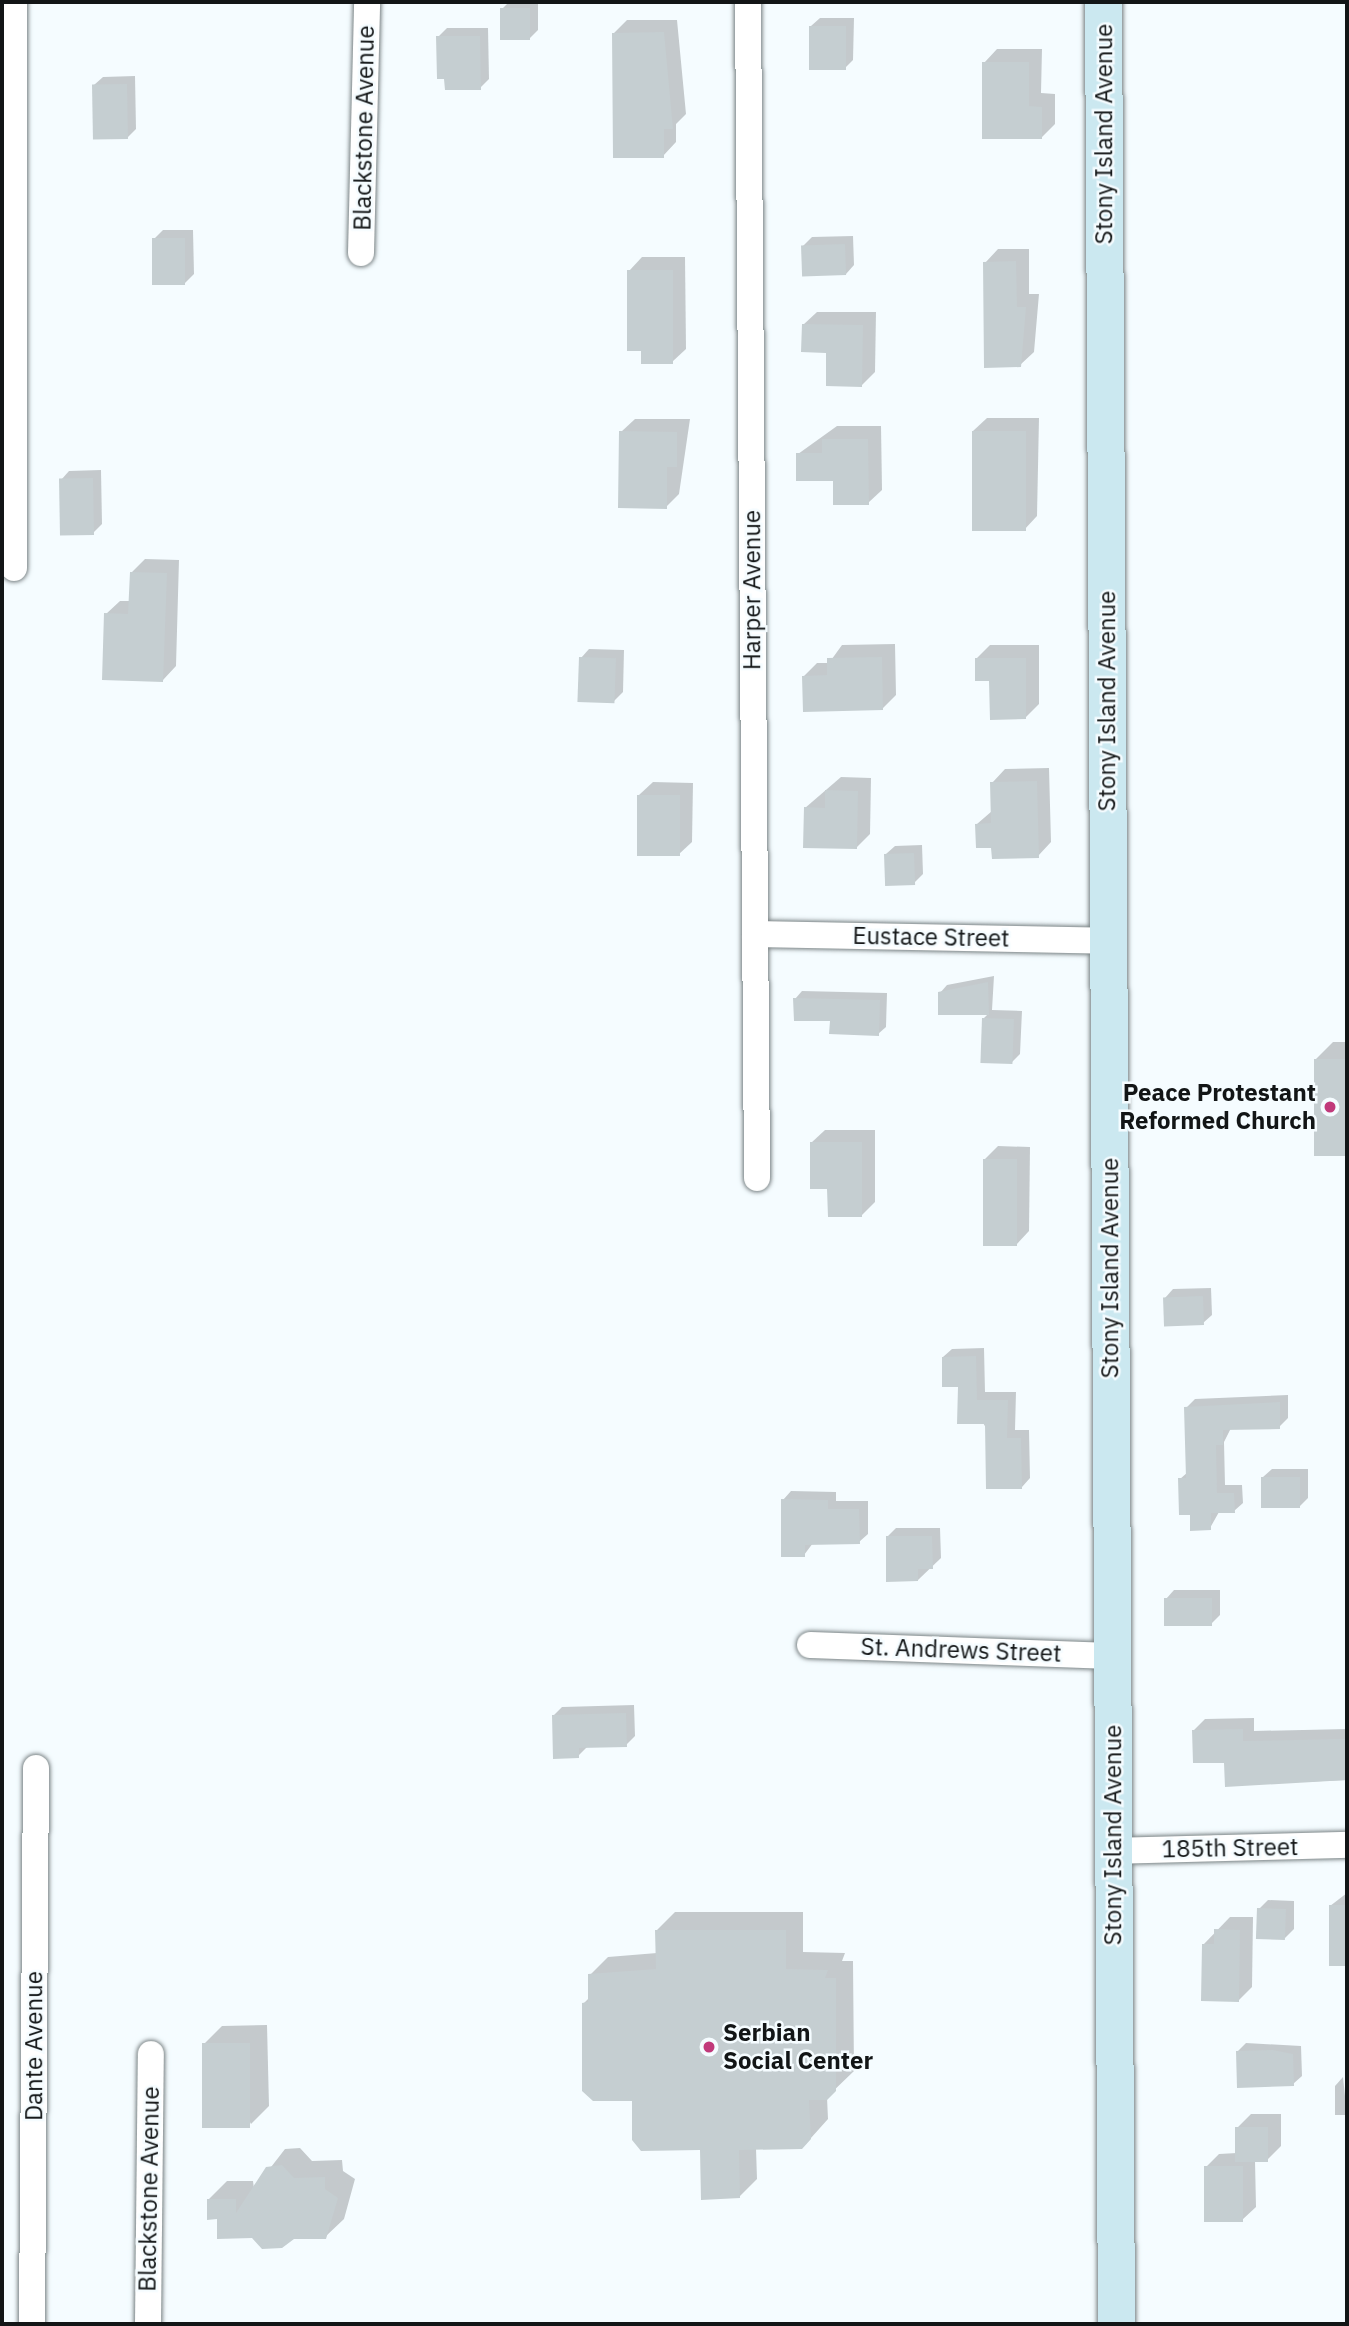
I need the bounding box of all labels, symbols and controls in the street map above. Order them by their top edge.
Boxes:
street label: Stony Island Avenue [1090,24,1118,244]
street label: Blackstone Avenue [348,25,380,231]
street label: Harper Avenue [738,510,766,670]
street label: Stony Island Avenue [1093,591,1121,811]
street label: Eustace Street [852,921,1010,953]
place label: Peace Protestant Reformed Church [1119,1079,1316,1135]
marker: Peace Protestant Reformed Church [1322,1099,1338,1115]
street label: Stony Island Avenue [1096,1158,1124,1378]
street label: St. Andrews Street [860,1632,1062,1668]
street label: Stony Island Avenue [1099,1725,1127,1945]
street label: 185th Street [1161,1832,1299,1864]
street label: Dante Avenue [20,1971,48,2121]
place label: Serbian Social Center [723,2019,873,2075]
marker: Serbian Social Center [701,2039,717,2055]
street label: Blackstone Avenue [133,2086,165,2292]

